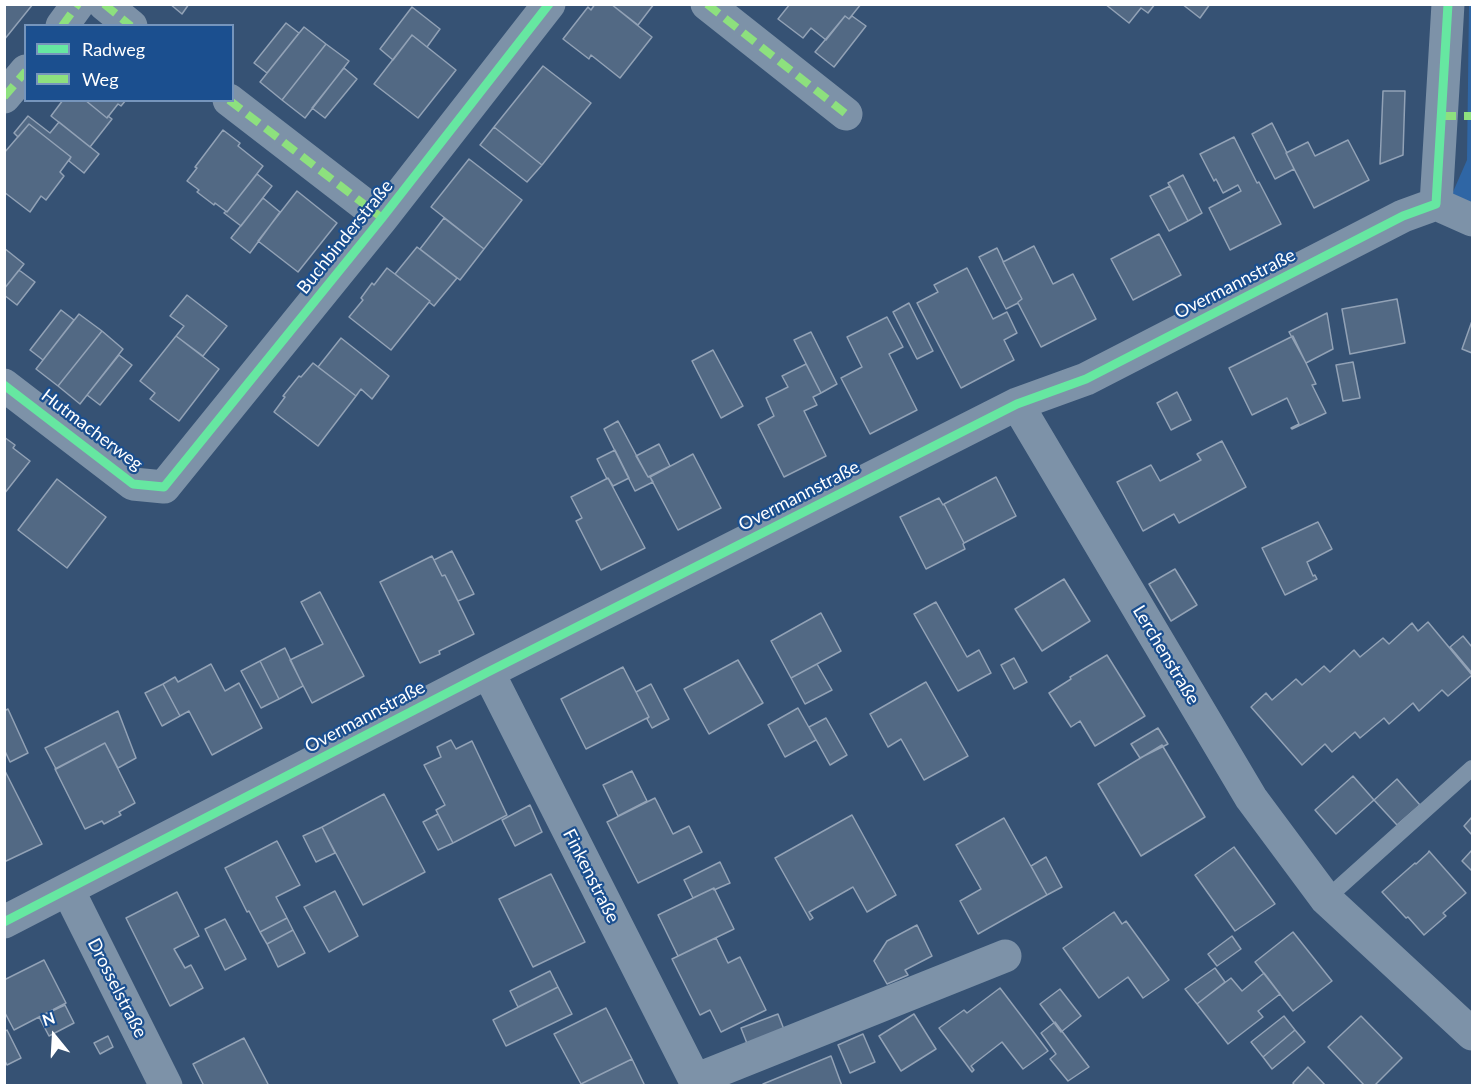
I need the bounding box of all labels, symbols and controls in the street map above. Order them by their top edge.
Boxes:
legend [24,24,234,102]
text: Radweg [82,38,145,60]
text: Weg [82,68,119,90]
street label: Buchbinderstraße [292,176,398,298]
street label: Overmannstraße [1171,244,1299,324]
street label: Hutmacherweg [37,385,147,475]
street label: Overmannstraße [735,456,863,536]
street label: Lerchenstraße [1128,601,1204,709]
street label: Overmannstraße [301,676,429,758]
street label: Finkenstraße [558,826,624,926]
street label: Drosselstraße [83,935,151,1041]
north arrow [24,1006,84,1066]
text: N [39,1007,57,1029]

